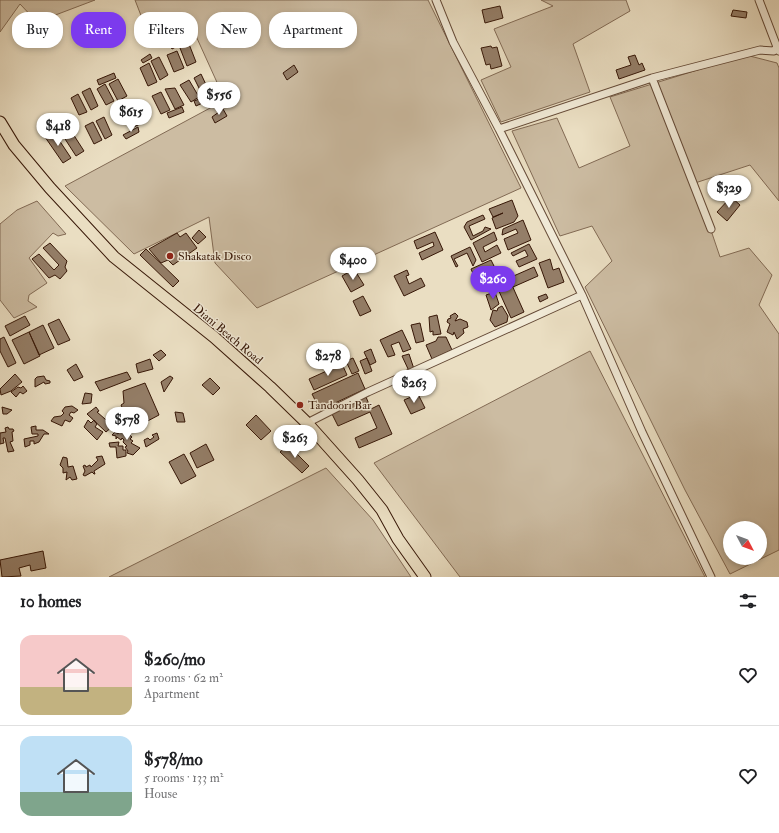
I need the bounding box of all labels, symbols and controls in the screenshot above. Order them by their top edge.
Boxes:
chip: Buy [12,12,63,48]
chip: Rent [71,12,126,48]
chip: Filters [134,12,198,48]
chip: New [206,12,261,48]
chip: Apartment [269,12,357,48]
pin: $556 [195,82,243,116]
text: $556 [206,87,232,103]
pin: $615 [107,99,155,133]
text: $615 [119,104,143,120]
pin: $418 [34,113,82,147]
text: $418 [45,118,71,134]
pin: $329 [705,175,753,209]
text: $329 [716,180,742,196]
pin: $400 [329,247,377,281]
place label: Shakatak Disco [178,249,251,264]
marker: Shakatak Disco [165,251,175,261]
text: $400 [339,252,367,268]
pin: $260 [469,266,517,300]
text: $260 [479,271,507,287]
street label: Diani Beach Road [190,301,266,368]
pin: $278 [304,343,352,377]
text: $278 [315,348,341,364]
pin: $263 [390,370,438,404]
text: $263 [401,375,427,391]
place label: Tandoori Bar [308,398,372,413]
marker: Tandoori Bar [295,400,305,410]
pin: $578 [103,407,151,441]
text: $578 [114,412,140,428]
pin: $263 [271,425,319,459]
text: $263 [282,430,308,446]
north arrow [723,521,767,565]
map controls [723,521,767,565]
icon: filters [737,590,759,612]
text: 10 homes [20,591,81,612]
text: $260/mo [144,649,205,670]
icon: home [52,651,100,699]
icon: heart [737,664,759,686]
text: 2 rooms · 62 m² [144,670,223,686]
text: Apartment [144,686,200,702]
text: $578/mo [144,749,203,770]
icon: home [52,752,100,800]
icon: heart [737,765,759,787]
text: 5 rooms · 133 m² [144,770,223,786]
text: House [144,786,177,802]

